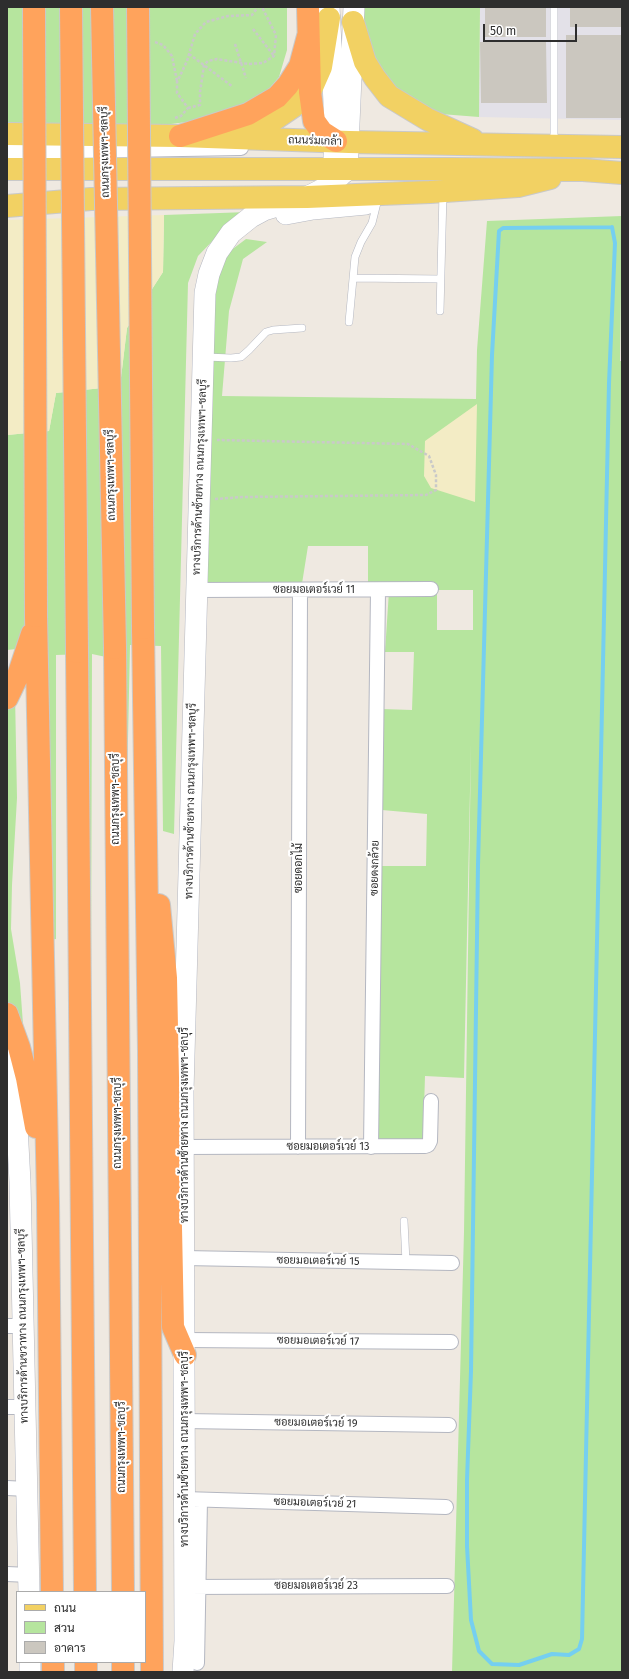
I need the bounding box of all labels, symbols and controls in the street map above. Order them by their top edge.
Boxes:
scale bar [485,16,579,42]
text: 50 m [490,24,516,38]
street label: ถนนกรุงเทพฯ-ชลบุรี [98,106,112,198]
street label: ถนนร่มเกล้า [288,133,342,149]
street label: ทางบริการด้านซ้ายทาง ถนนกรุงเทพฯ-ชลบุรี [190,379,210,575]
street label: ถนนกรุงเทพฯ-ชลบุรี [104,429,118,521]
street label: ซอยมอเตอร์เวย์ 11 [273,583,355,597]
street label: ทางบริการด้านซ้ายทาง ถนนกรุงเทพฯ-ชลบุรี [183,703,199,899]
street label: ถนนกรุงเทพฯ-ชลบุรี [109,753,123,845]
street label: ซอยดงกล้วย [368,840,382,896]
street label: ซอยดอกไม้ [292,843,306,893]
street label: ทางบริการด้านซ้ายทาง ถนนกรุงเทพฯ-ชลบุรี [178,1027,192,1223]
street label: ถนนกรุงเทพฯ-ชลบุรี [111,1077,125,1169]
street label: ซอยมอเตอร์เวย์ 13 [286,1140,370,1154]
street label: ทางบริการด้านขวาทาง ถนนกรุงเทพฯ-ชลบุรี [15,1228,31,1424]
street label: ซอยมอเตอร์เวย์ 15 [276,1254,360,1268]
street label: ซอยมอเตอร์เวย์ 17 [277,1334,359,1348]
street label: ทางบริการด้านซ้ายทาง ถนนกรุงเทพฯ-ชลบุรี [178,1351,192,1547]
street label: ถนนกรุงเทพฯ-ชลบุรี [115,1401,129,1493]
street label: ซอยมอเตอร์เวย์ 19 [274,1416,358,1430]
street label: ซอยมอเตอร์เวย์ 21 [273,1495,357,1511]
street label: ซอยมอเตอร์เวย์ 23 [274,1579,358,1593]
legend [16,1591,146,1663]
text: ถนน [54,1601,76,1615]
text: สวน [54,1621,75,1635]
text: อาคาร [54,1641,86,1655]

